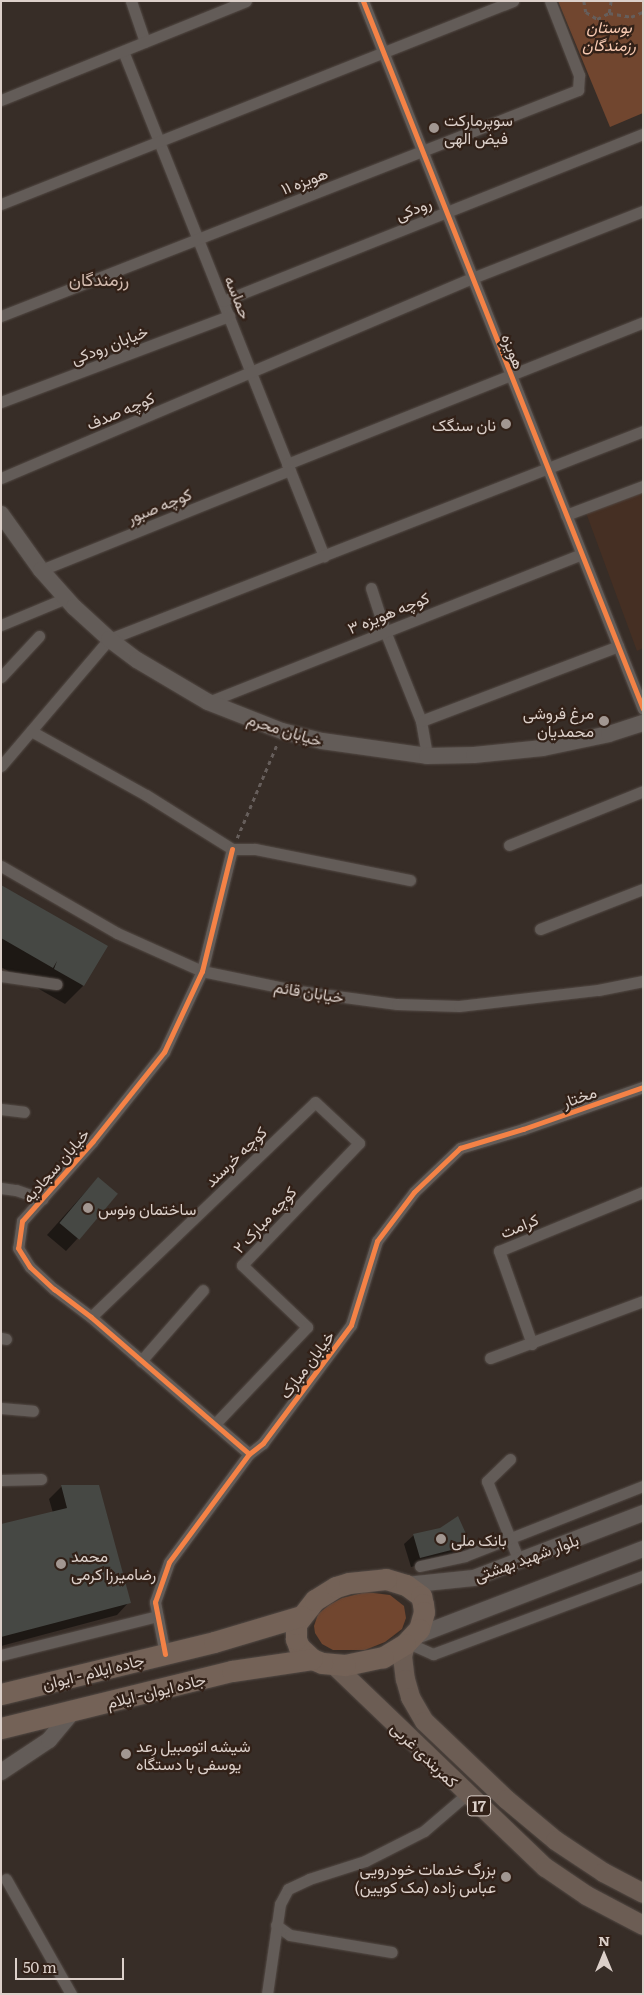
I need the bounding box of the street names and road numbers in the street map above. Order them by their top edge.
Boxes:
street label: هویزه ۱۱ [278,162,330,198]
street label: رودکی [392,192,434,224]
street label: حماسه [222,273,256,321]
street label: خیابان رودکی [68,321,150,367]
street label: هویزه [498,331,530,371]
street label: کوچه صدف [83,387,157,433]
street label: کوچه صبور [124,483,194,527]
street label: کوچه هویزه ۳ [344,587,432,637]
street label: خیابان محرم [245,708,325,750]
street label: خیابان قائم [273,976,345,1006]
street label: مختار [559,1081,599,1111]
street label: کوچه خرسند [200,1122,270,1190]
street label: خیابان سجادیه [17,1124,93,1206]
street label: کوچه مبارک ۲ [228,1182,300,1256]
street label: کرامت [497,1209,541,1241]
street label: خیابان مبارک [274,1326,338,1402]
street label: بلوار شهید بهشتی [471,1529,581,1585]
street label: جاده ایلام - ایوان [40,1649,146,1693]
street label: جاده ایوان- ایلام [105,1668,207,1712]
street label: کمربندی غربی [387,1717,463,1791]
road number: 17 [466,1794,492,1818]

